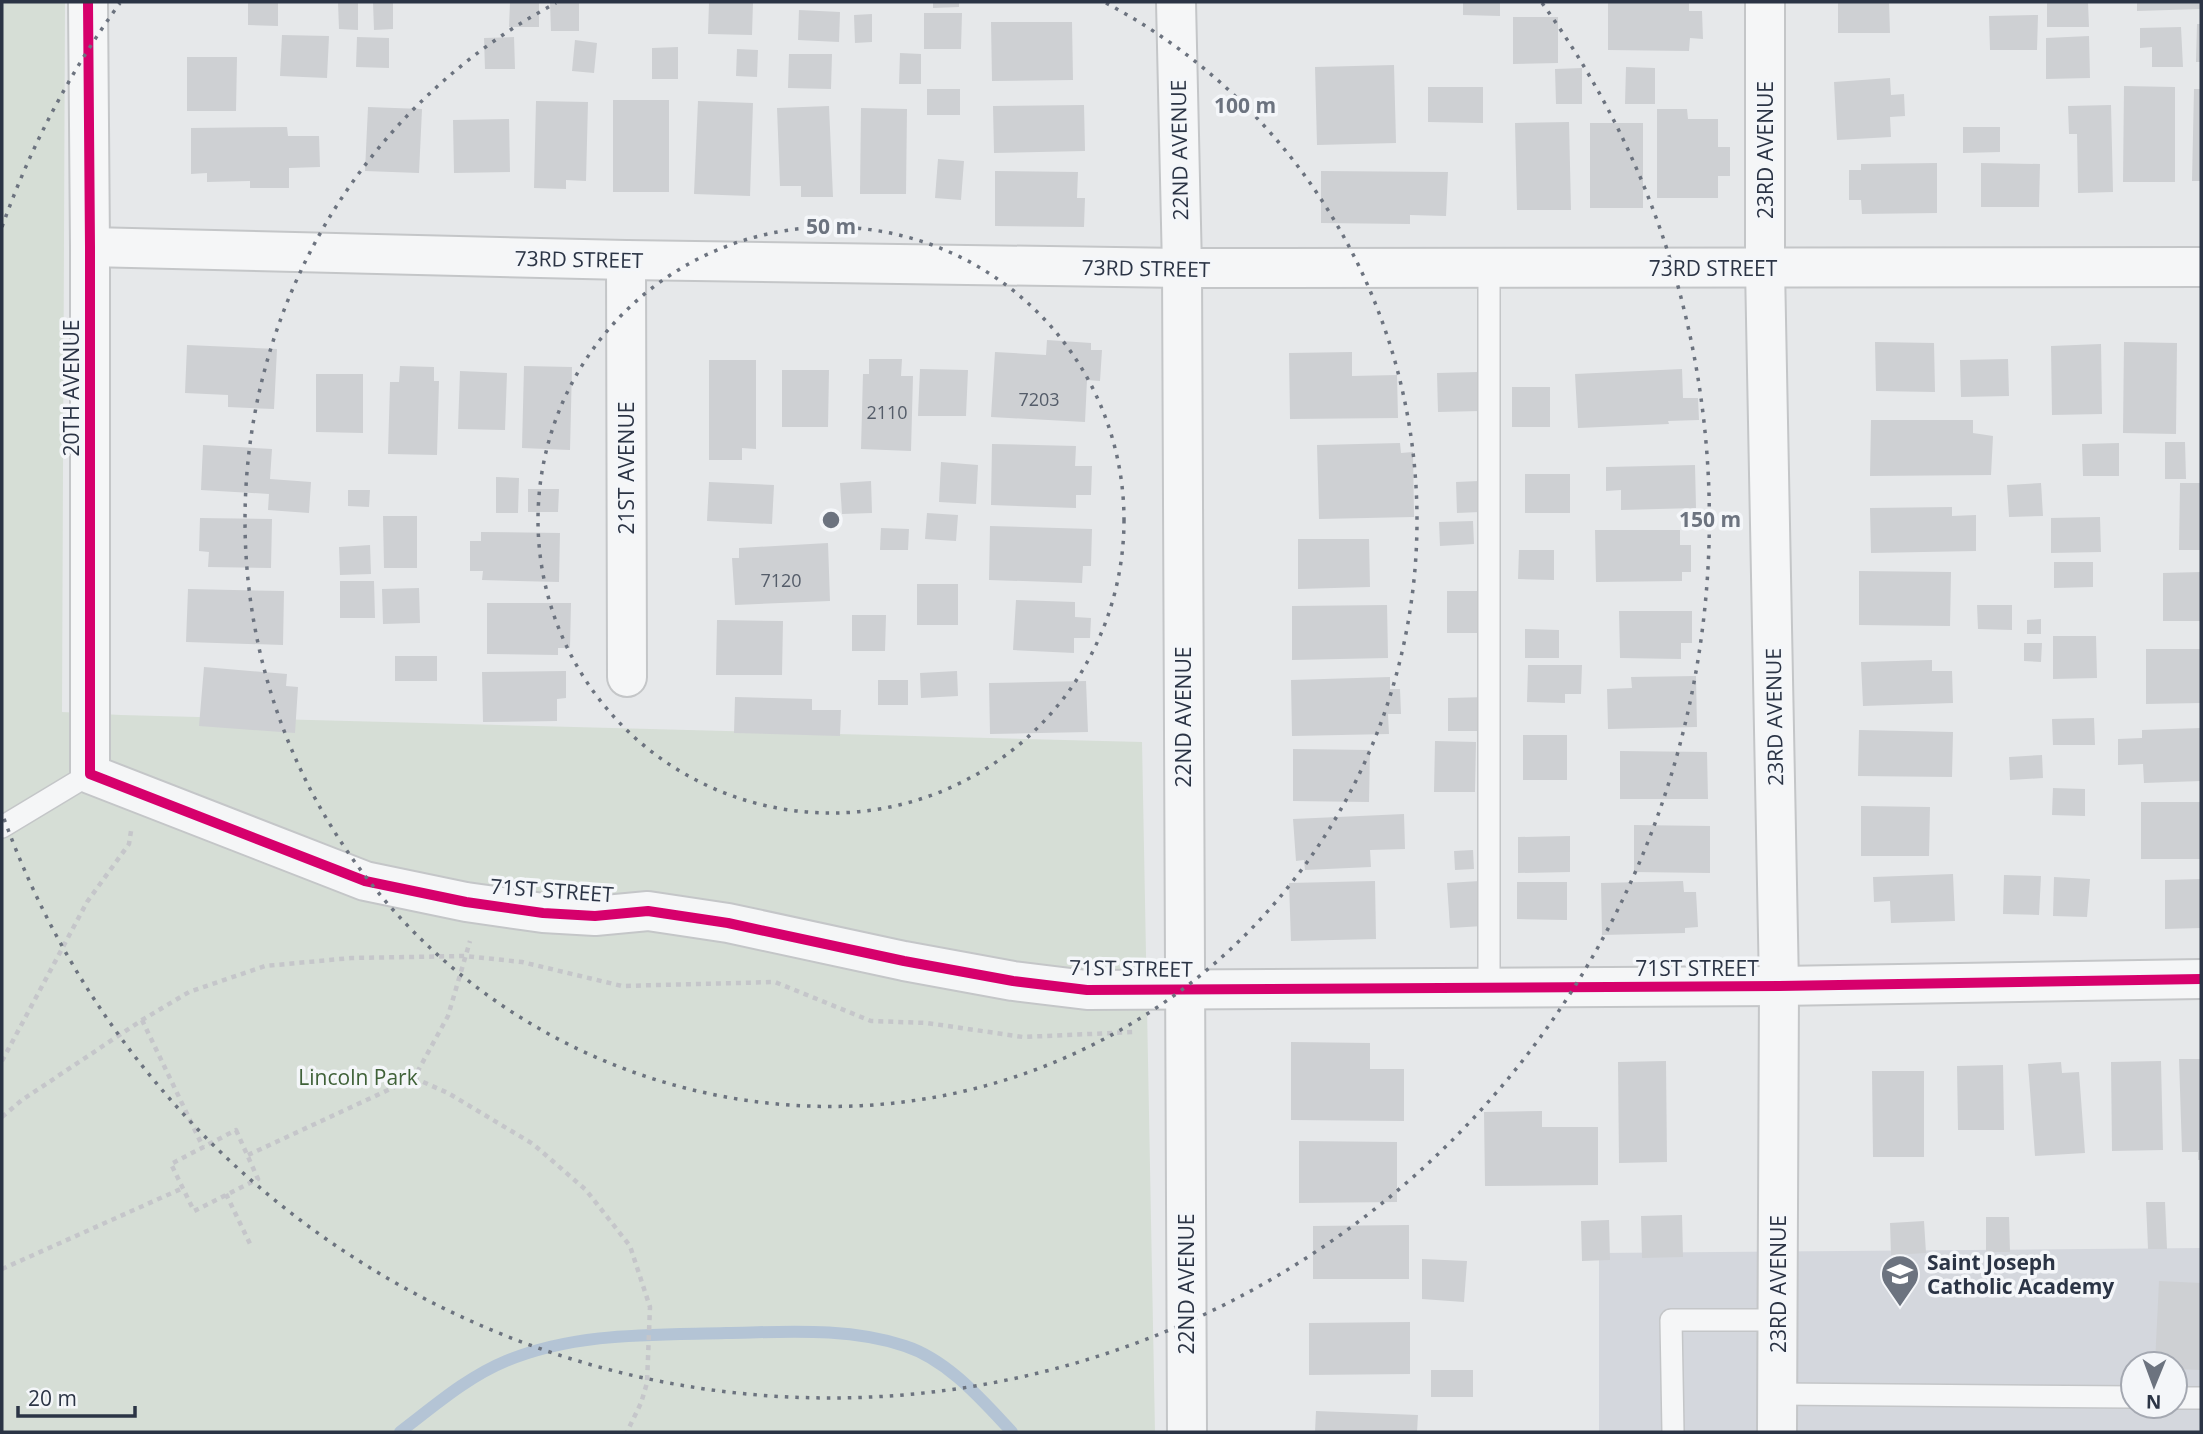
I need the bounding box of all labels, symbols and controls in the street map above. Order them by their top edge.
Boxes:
street label: 22ND AVENUE [1164,79,1194,221]
street label: 23RD AVENUE [1751,81,1779,219]
text: 100 m [1214,91,1276,119]
text: 50 m [806,212,856,240]
street label: 73RD STREET [514,244,644,274]
street label: 73RD STREET [1081,253,1211,283]
street label: 73RD STREET [1649,254,1778,282]
street label: 20TH AVENUE [57,320,85,456]
house number: 7203 [1018,387,1060,411]
house number: 2110 [866,400,908,424]
street label: 21ST AVENUE [612,402,640,534]
text: 150 m [1679,505,1741,533]
centre of rings [819,508,843,532]
house number: 7120 [760,568,802,592]
street label: 22ND AVENUE [1169,647,1197,787]
street label: 23RD AVENUE [1759,648,1789,786]
street label: 71ST STREET [489,872,615,908]
street label: 71ST STREET [1069,953,1193,983]
street label: 71ST STREET [1635,954,1759,982]
park label: Lincoln Park [298,1063,418,1091]
street label: 22ND AVENUE [1172,1214,1200,1354]
street label: 23RD AVENUE [1764,1215,1792,1353]
place label: Saint Joseph Catholic Academy [1927,1248,2114,1300]
school or university icon: Saint Joseph Catholic Academy [1879,1253,1921,1308]
north arrow [2119,1350,2189,1420]
scale bar [18,1374,135,1418]
text: 20 m [28,1384,77,1412]
text: N [2146,1389,2162,1415]

